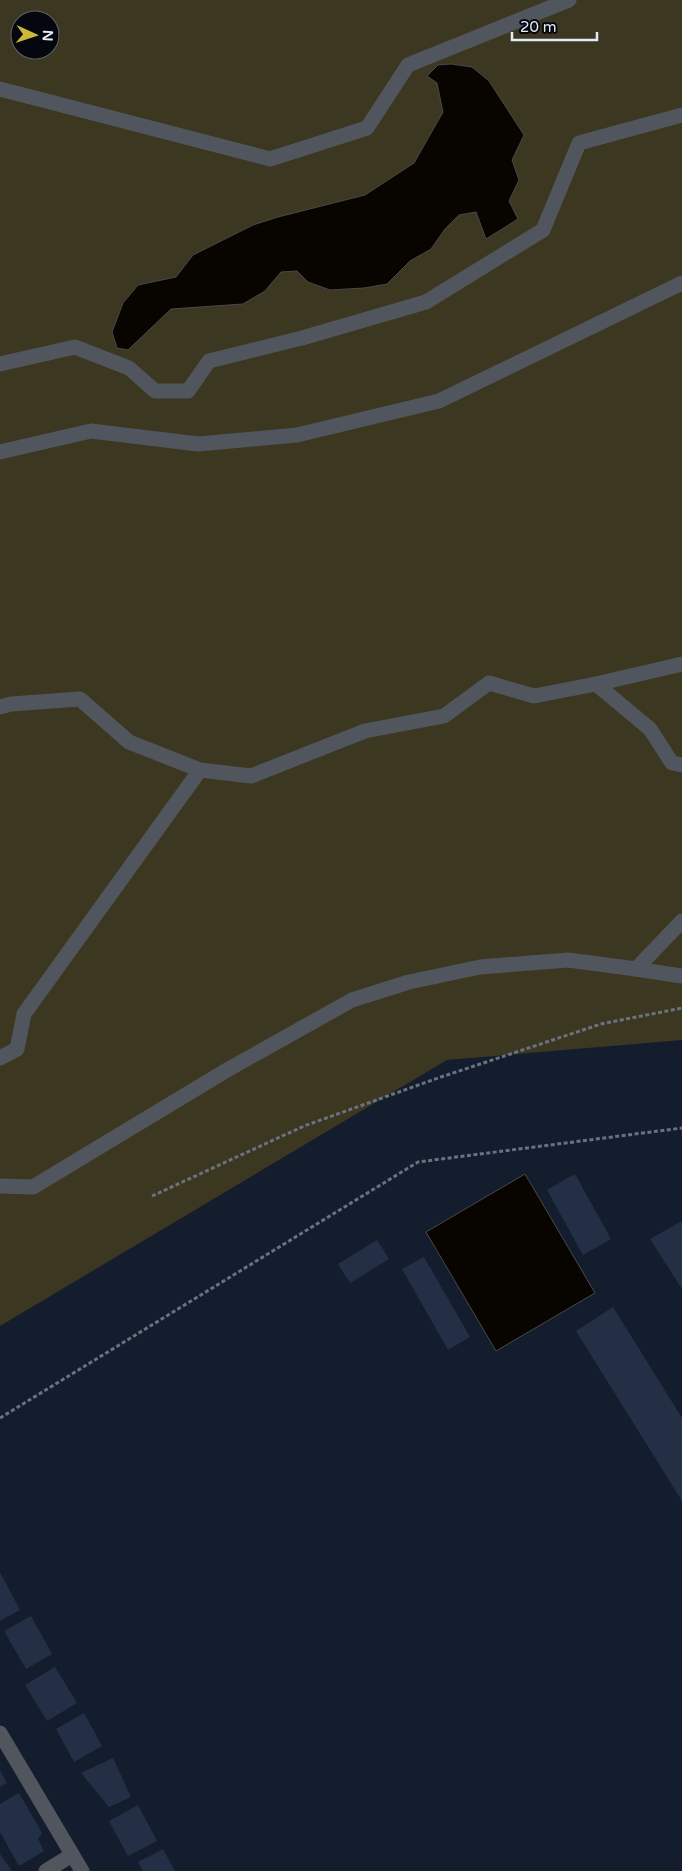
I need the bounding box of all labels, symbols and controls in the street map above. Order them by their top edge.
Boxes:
north arrow [10,10,60,60]
scale bar [512,10,597,42]
text: 20 m [520,18,557,36]
text: N [39,30,56,42]

